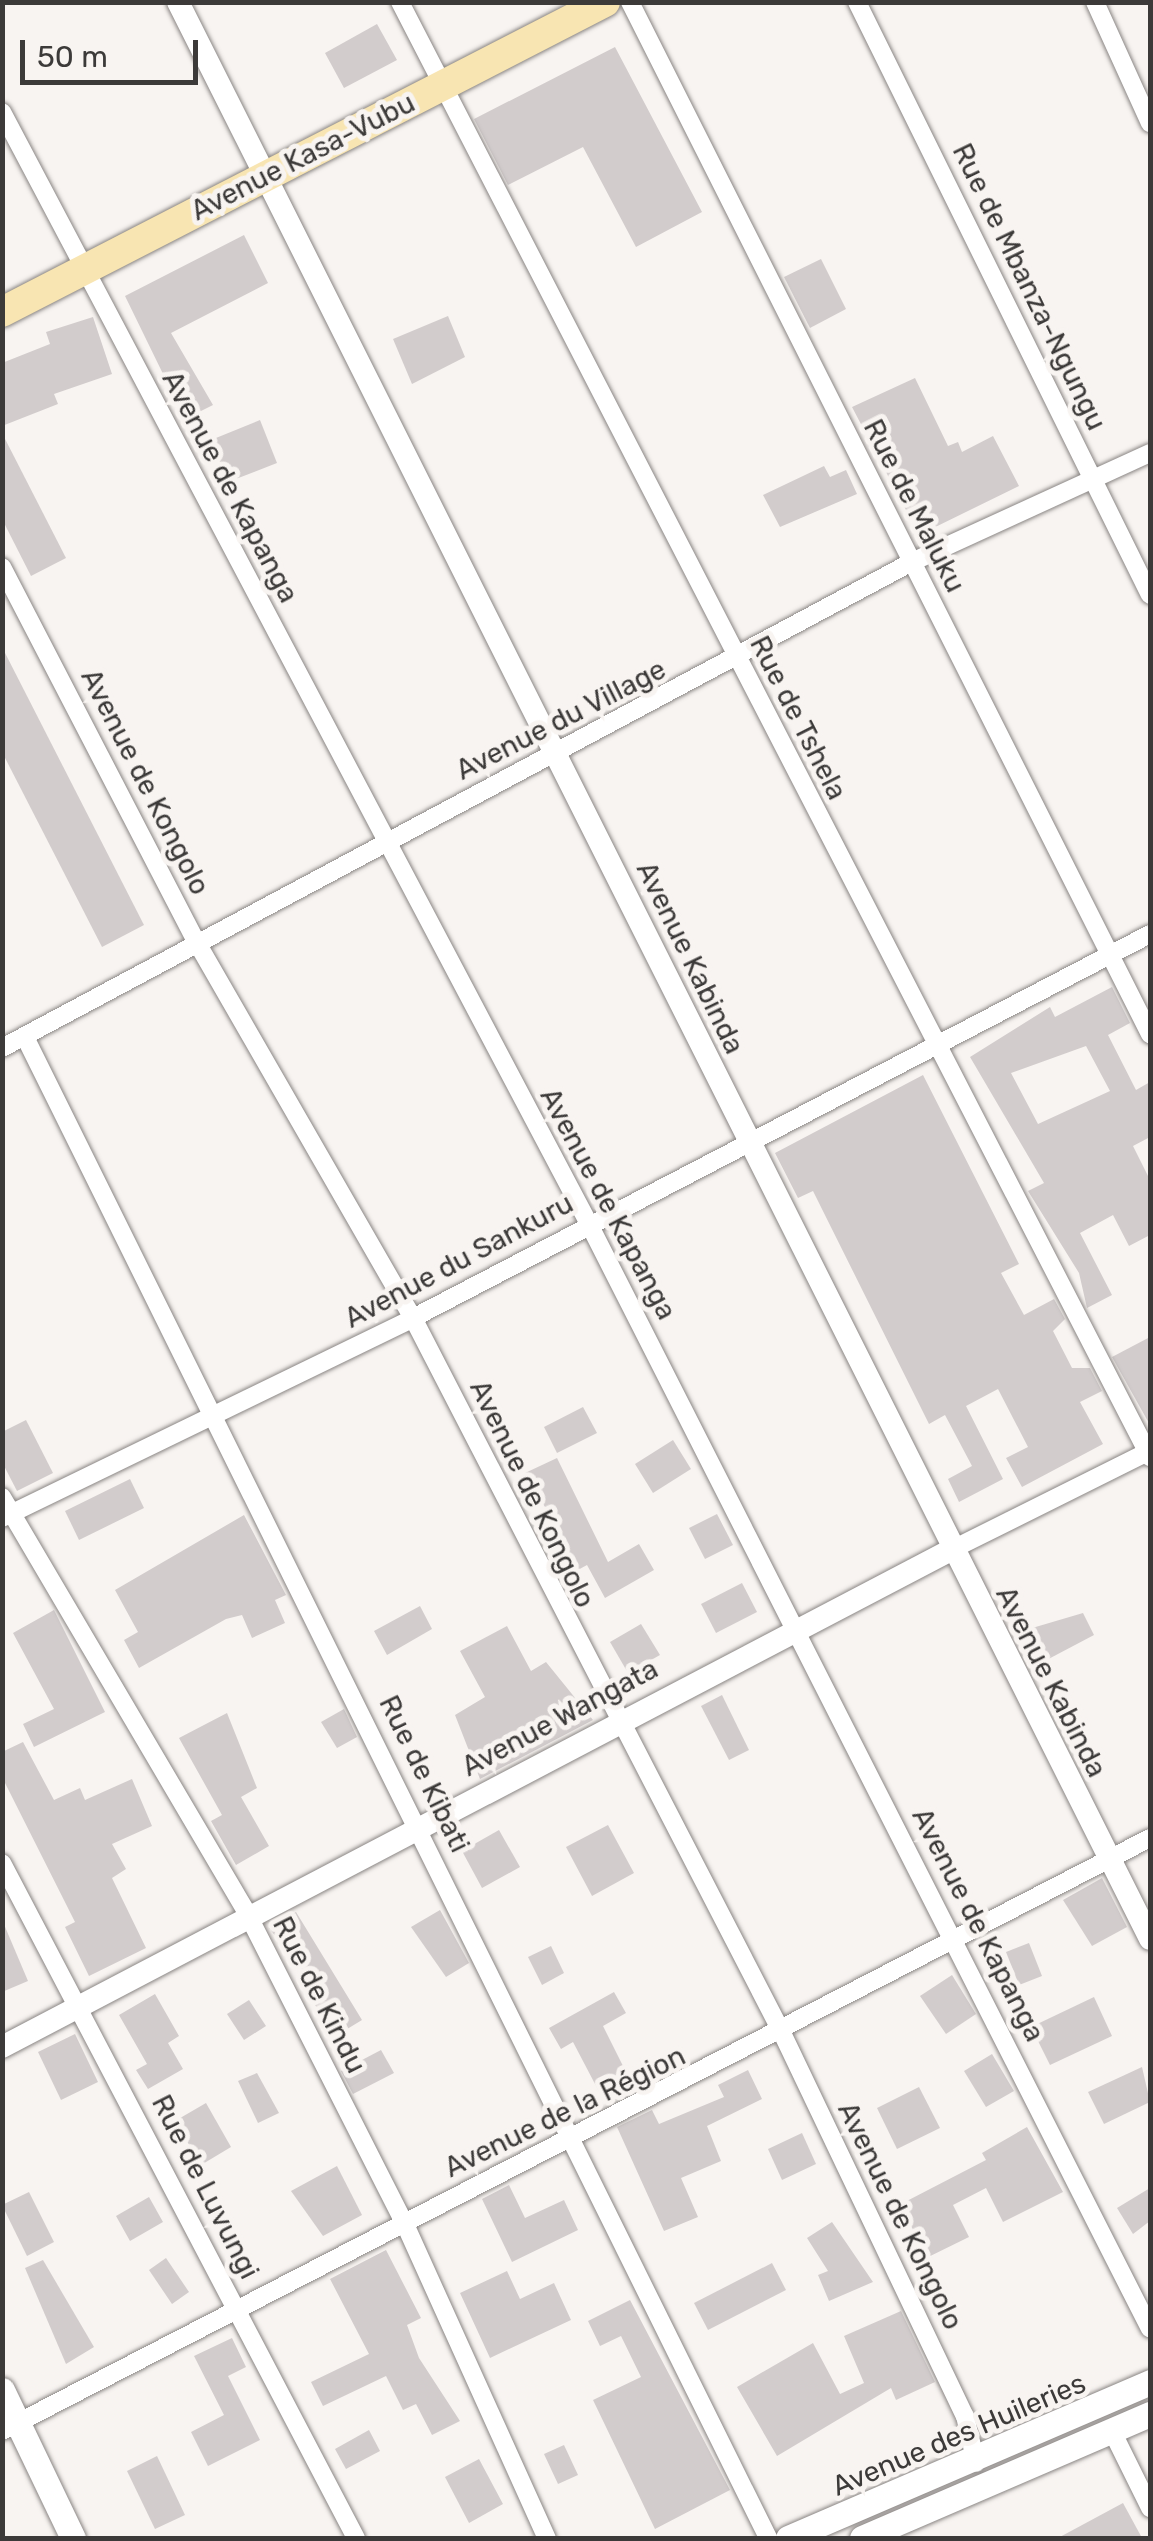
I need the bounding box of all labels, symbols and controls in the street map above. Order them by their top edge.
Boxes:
scale bar [25,20,202,82]
text: 50 m [37,39,108,75]
street label: Avenue Kasa-Vubu [185,86,421,228]
street label: Rue de Mbanza-Ngungu [945,138,1113,436]
street label: Avenue de Kapanga [155,365,305,609]
street label: Rue de Maluku [856,414,972,598]
street label: Rue de Tshela [742,630,854,806]
street label: Avenue du Village [450,652,672,788]
street label: Avenue de Kongolo [74,664,216,900]
street label: Avenue Kabinda [629,856,751,1060]
street label: Avenue de Kapanga [533,1082,683,1326]
street label: Avenue du Sankuru [339,1187,579,1335]
street label: Avenue de Kongolo [462,1375,602,1613]
street label: Avenue Kabinda [988,1581,1114,1783]
street label: Avenue Wangata [456,1652,664,1784]
street label: Rue de Kibati [372,1690,476,1858]
street label: Avenue de Kapanga [905,1803,1051,2047]
street label: Rue de Kindu [265,1911,373,2079]
street label: Avenue de la Région [439,2039,691,2185]
street label: Rue de Luvungi [144,2089,266,2285]
street label: Avenue de Kongolo [830,2097,970,2335]
street label: Avenue des Huileries [827,2366,1091,2504]

